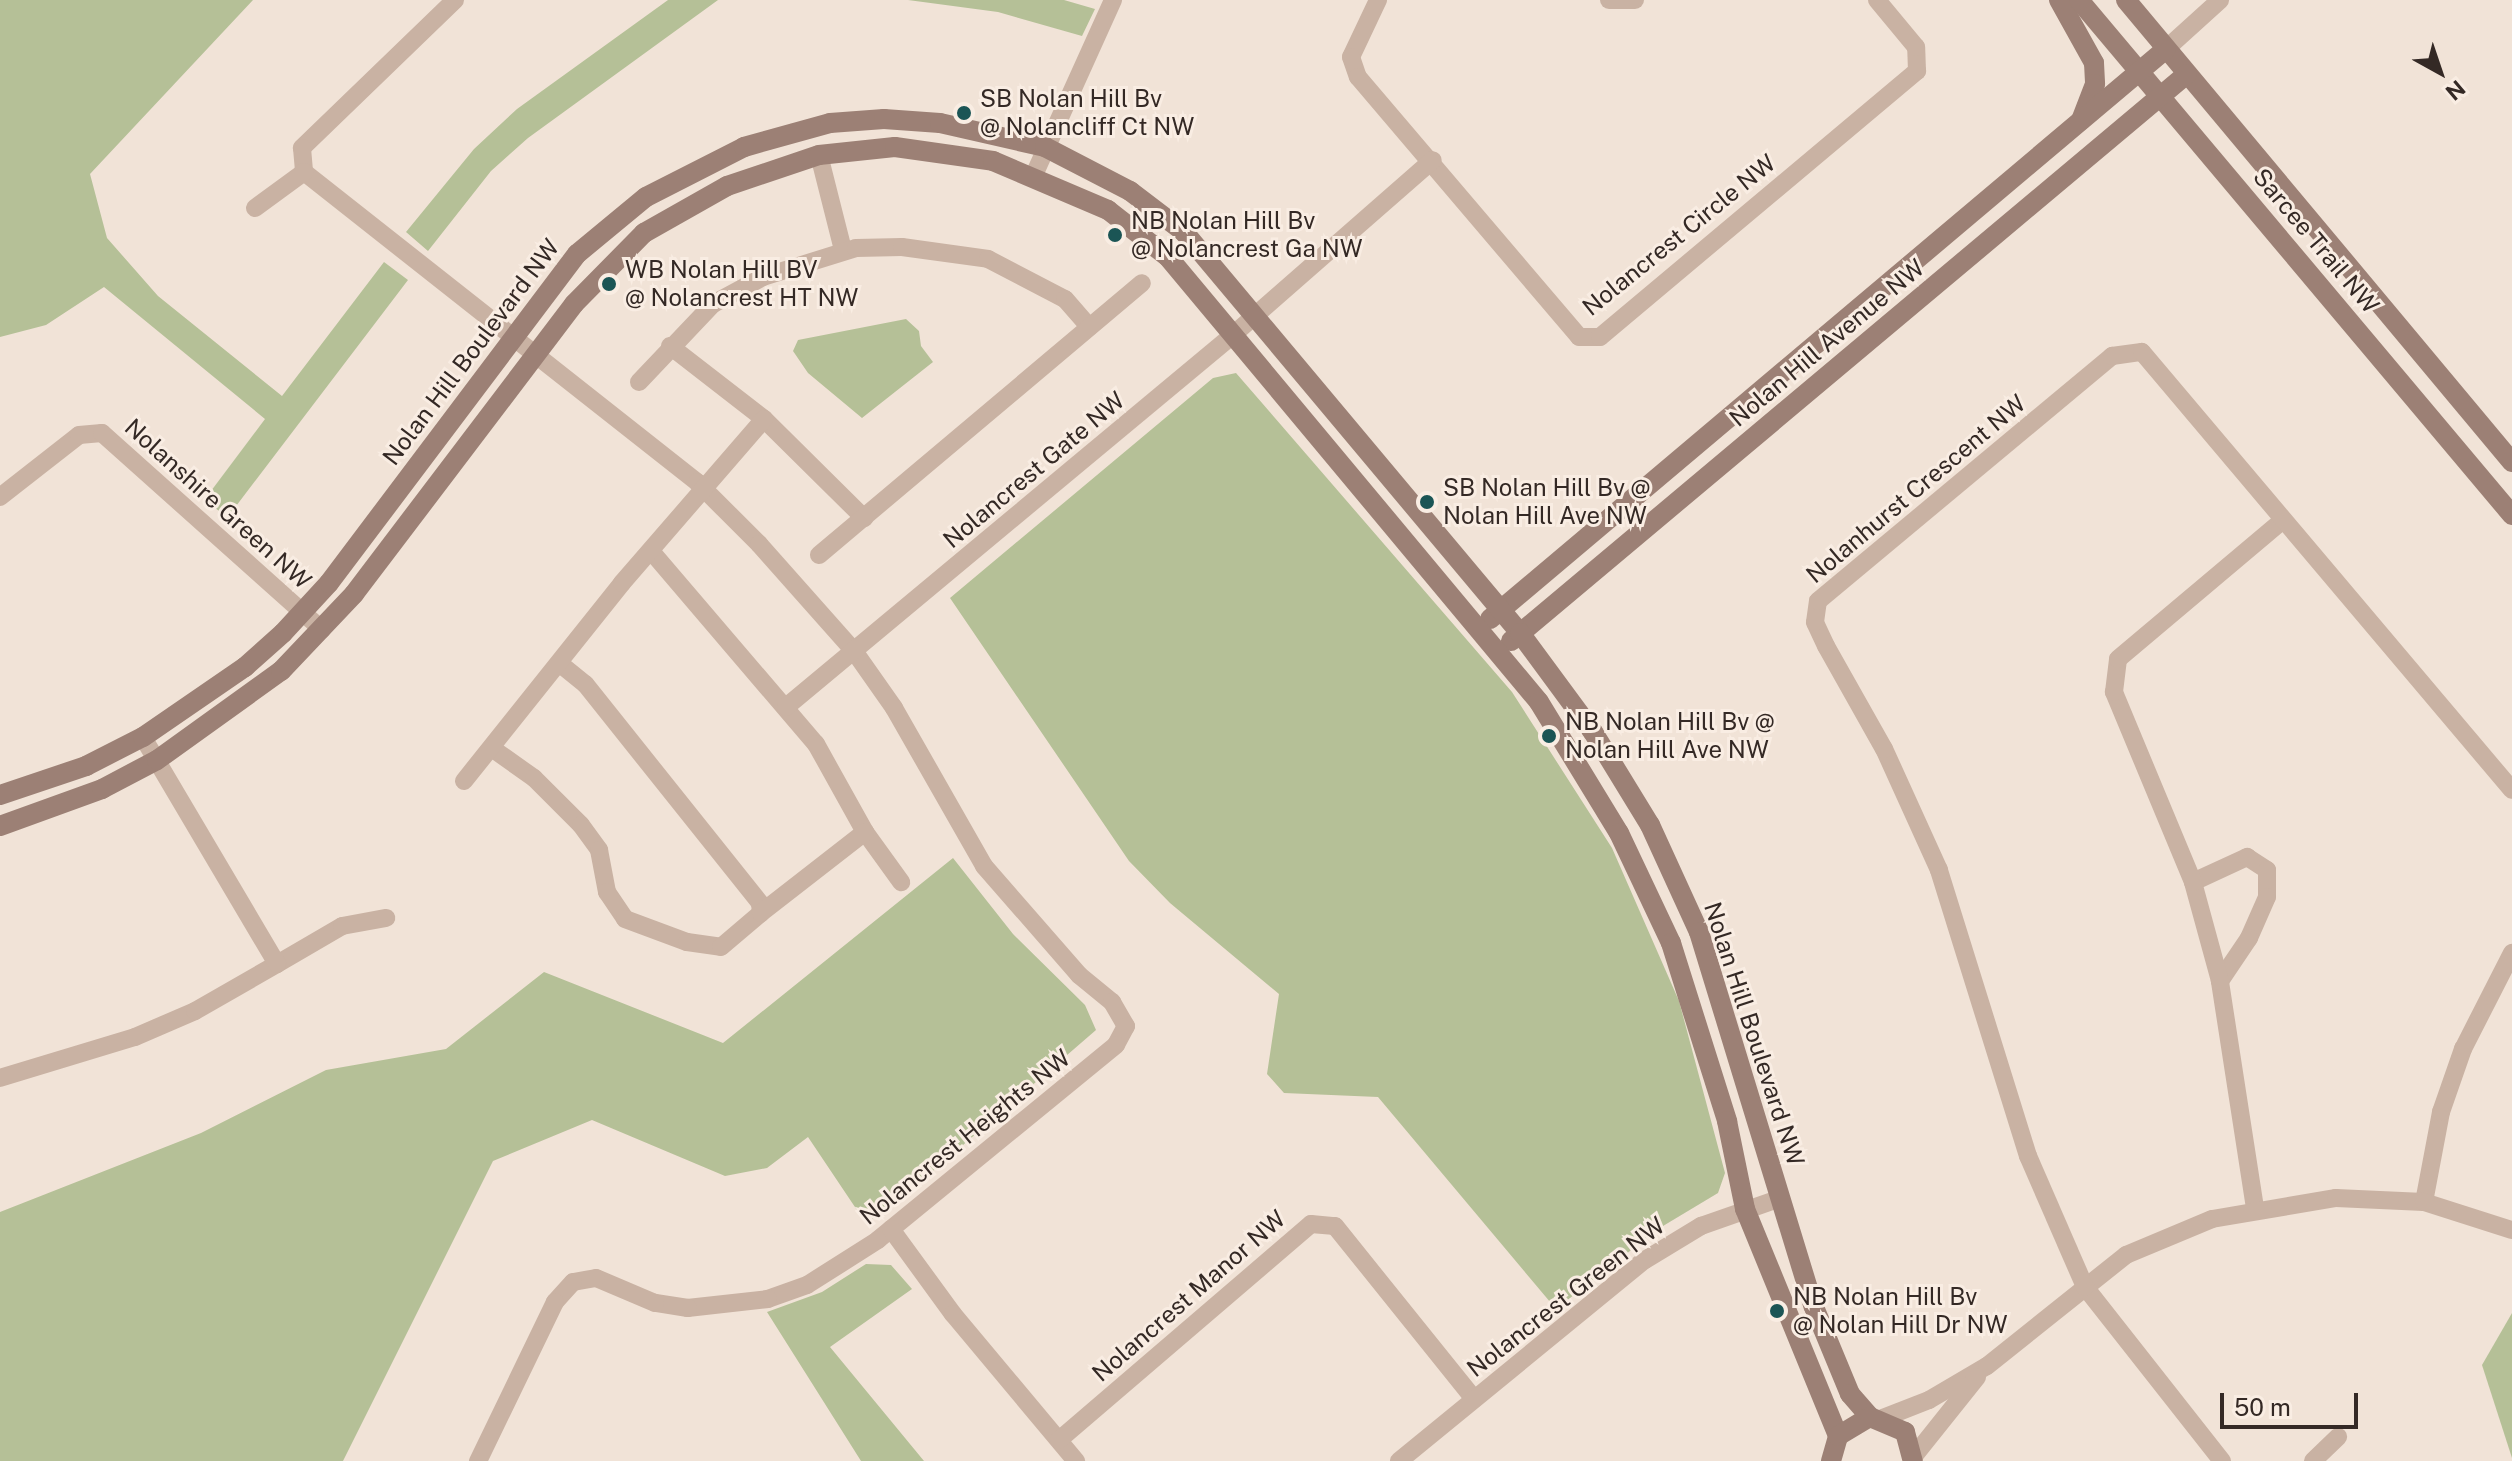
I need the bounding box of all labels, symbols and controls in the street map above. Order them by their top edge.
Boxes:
north arrow [2400,32,2480,112]
text: N [2440,75,2470,106]
place label: SB Nolan Hill Bv @ Nolancliff Ct NW [980,85,1194,141]
marker: SB Nolan Hill Bv @ Nolancliff Ct NW [955,104,973,122]
street label: Nolancrest Circle NW [1577,148,1781,322]
street label: Sarcee Trail NW [2247,163,2385,319]
place label: NB Nolan Hill Bv @ Nolancrest Ga NW [1131,207,1363,263]
marker: NB Nolan Hill Bv @ Nolancrest Ga NW [1106,226,1124,244]
street label: Nolan Hill Boulevard NW [377,233,565,471]
street label: Nolan Hill Avenue NW [1724,253,1930,433]
place label: WB Nolan Hill BV @ Nolancrest HT NW [625,256,859,312]
marker: WB Nolan Hill BV @ Nolancrest HT NW [600,275,618,293]
street label: Nolancrest Gate NW [937,386,1131,554]
street label: Nolanhurst Crescent NW [1800,389,2032,589]
street label: Nolanshire Green NW [119,413,317,595]
place label: SB Nolan Hill Bv @ Nolan Hill Ave NW [1443,474,1651,530]
marker: SB Nolan Hill Bv @ Nolan Hill Ave NW [1418,493,1436,511]
place label: NB Nolan Hill Bv @ Nolan Hill Ave NW [1565,708,1775,764]
marker: NB Nolan Hill Bv @ Nolan Hill Ave NW [1540,727,1558,745]
street label: Nolan Hill Boulevard NW [1698,899,1810,1169]
street label: Nolancrest Heights NW [854,1043,1076,1231]
street label: Nolancrest Manor NW [1087,1204,1291,1388]
street label: Nolancrest Green NW [1461,1211,1671,1383]
place label: NB Nolan Hill Bv @ Nolan Hill Dr NW [1793,1283,2008,1339]
marker: NB Nolan Hill Bv @ Nolan Hill Dr NW [1768,1302,1786,1320]
scale bar [2224,1377,2362,1427]
text: 50 m [2234,1393,2291,1421]

